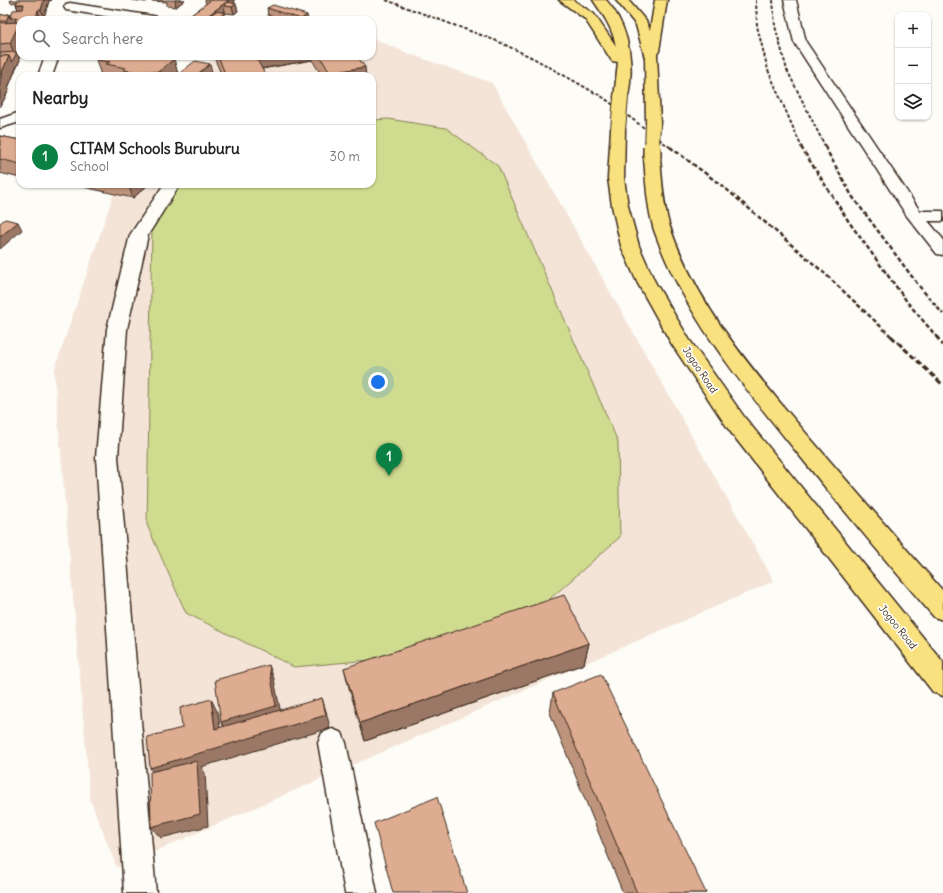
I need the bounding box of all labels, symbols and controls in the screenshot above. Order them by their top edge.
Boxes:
map controls [895,12,931,120]
button: + [895,12,931,48]
search box [16,16,376,60]
icon: search [30,27,52,49]
text: Search here [62,29,143,48]
button: − [895,48,931,84]
button: layers [895,84,931,120]
text: Nearby [32,87,88,109]
text: CITAM Schools Buruburu [70,139,240,158]
text: 1 [42,148,48,165]
text: 30 m [330,148,360,165]
text: School [70,158,109,175]
street label: Jogoo Road [680,344,720,396]
your location [368,372,388,392]
pin: 1 [376,443,402,476]
street label: Jogoo Road [876,602,920,652]

